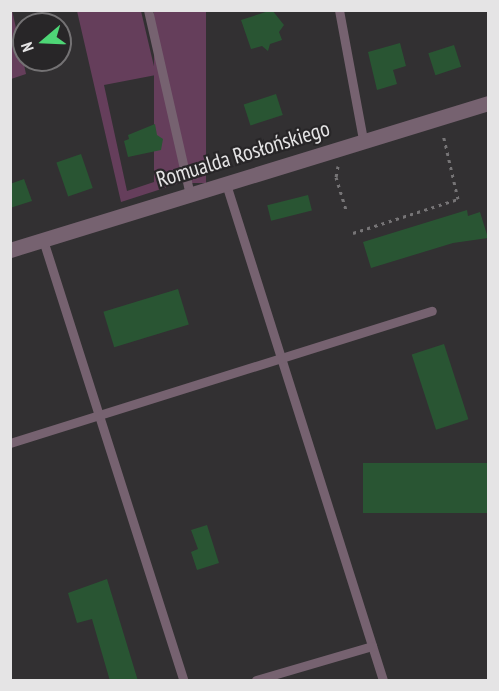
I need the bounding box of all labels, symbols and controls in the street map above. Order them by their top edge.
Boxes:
north arrow [12,12,72,72]
text: N [16,40,38,55]
street label: Romualda Rosłońskiego [153,115,333,193]

